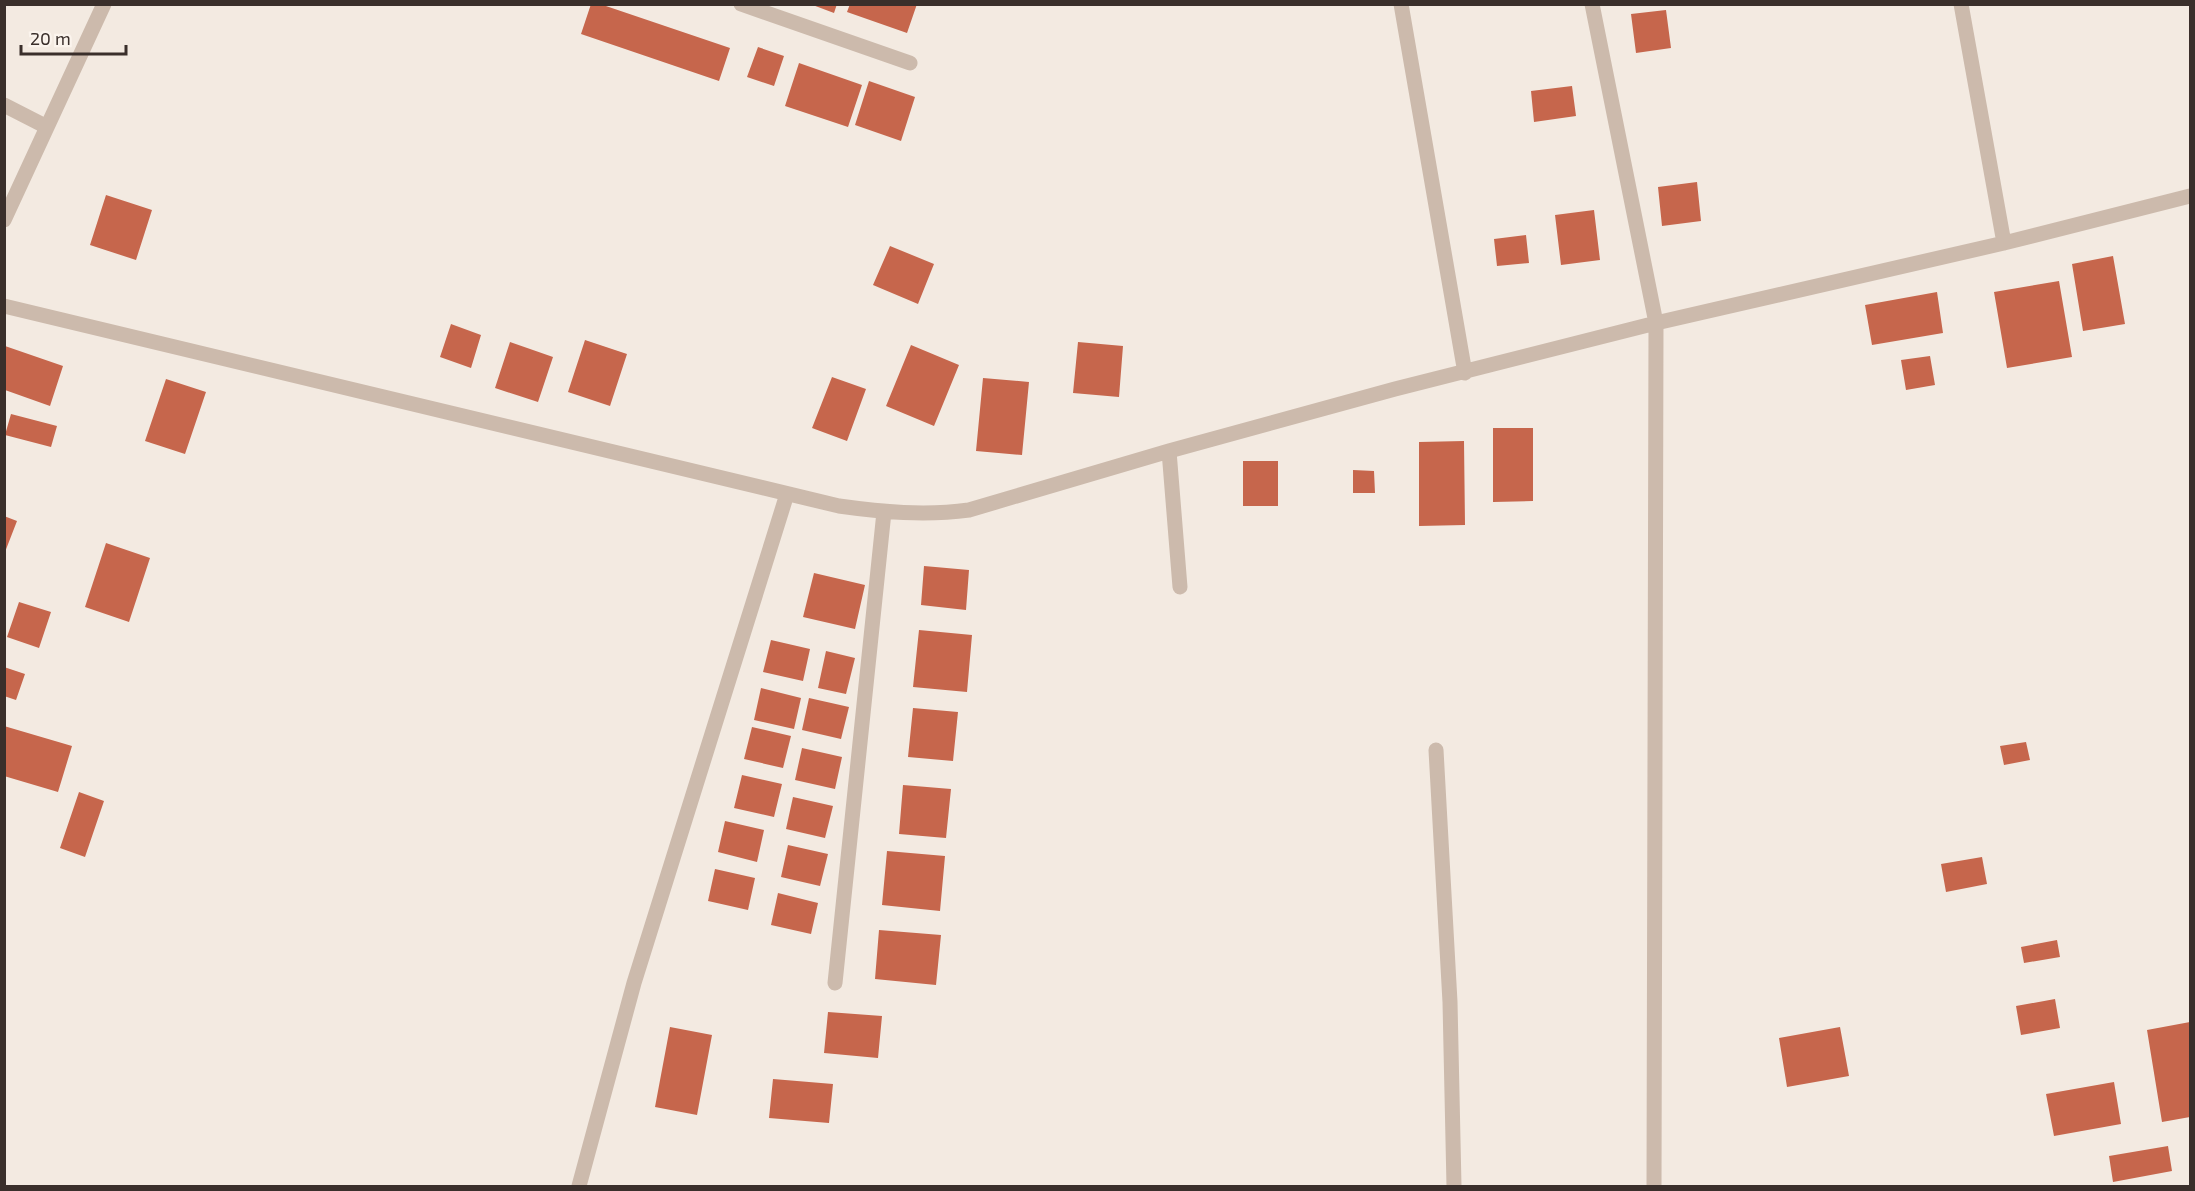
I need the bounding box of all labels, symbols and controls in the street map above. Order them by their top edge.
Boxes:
scale bar [21,18,126,56]
text: 20 m [30,27,71,49]

